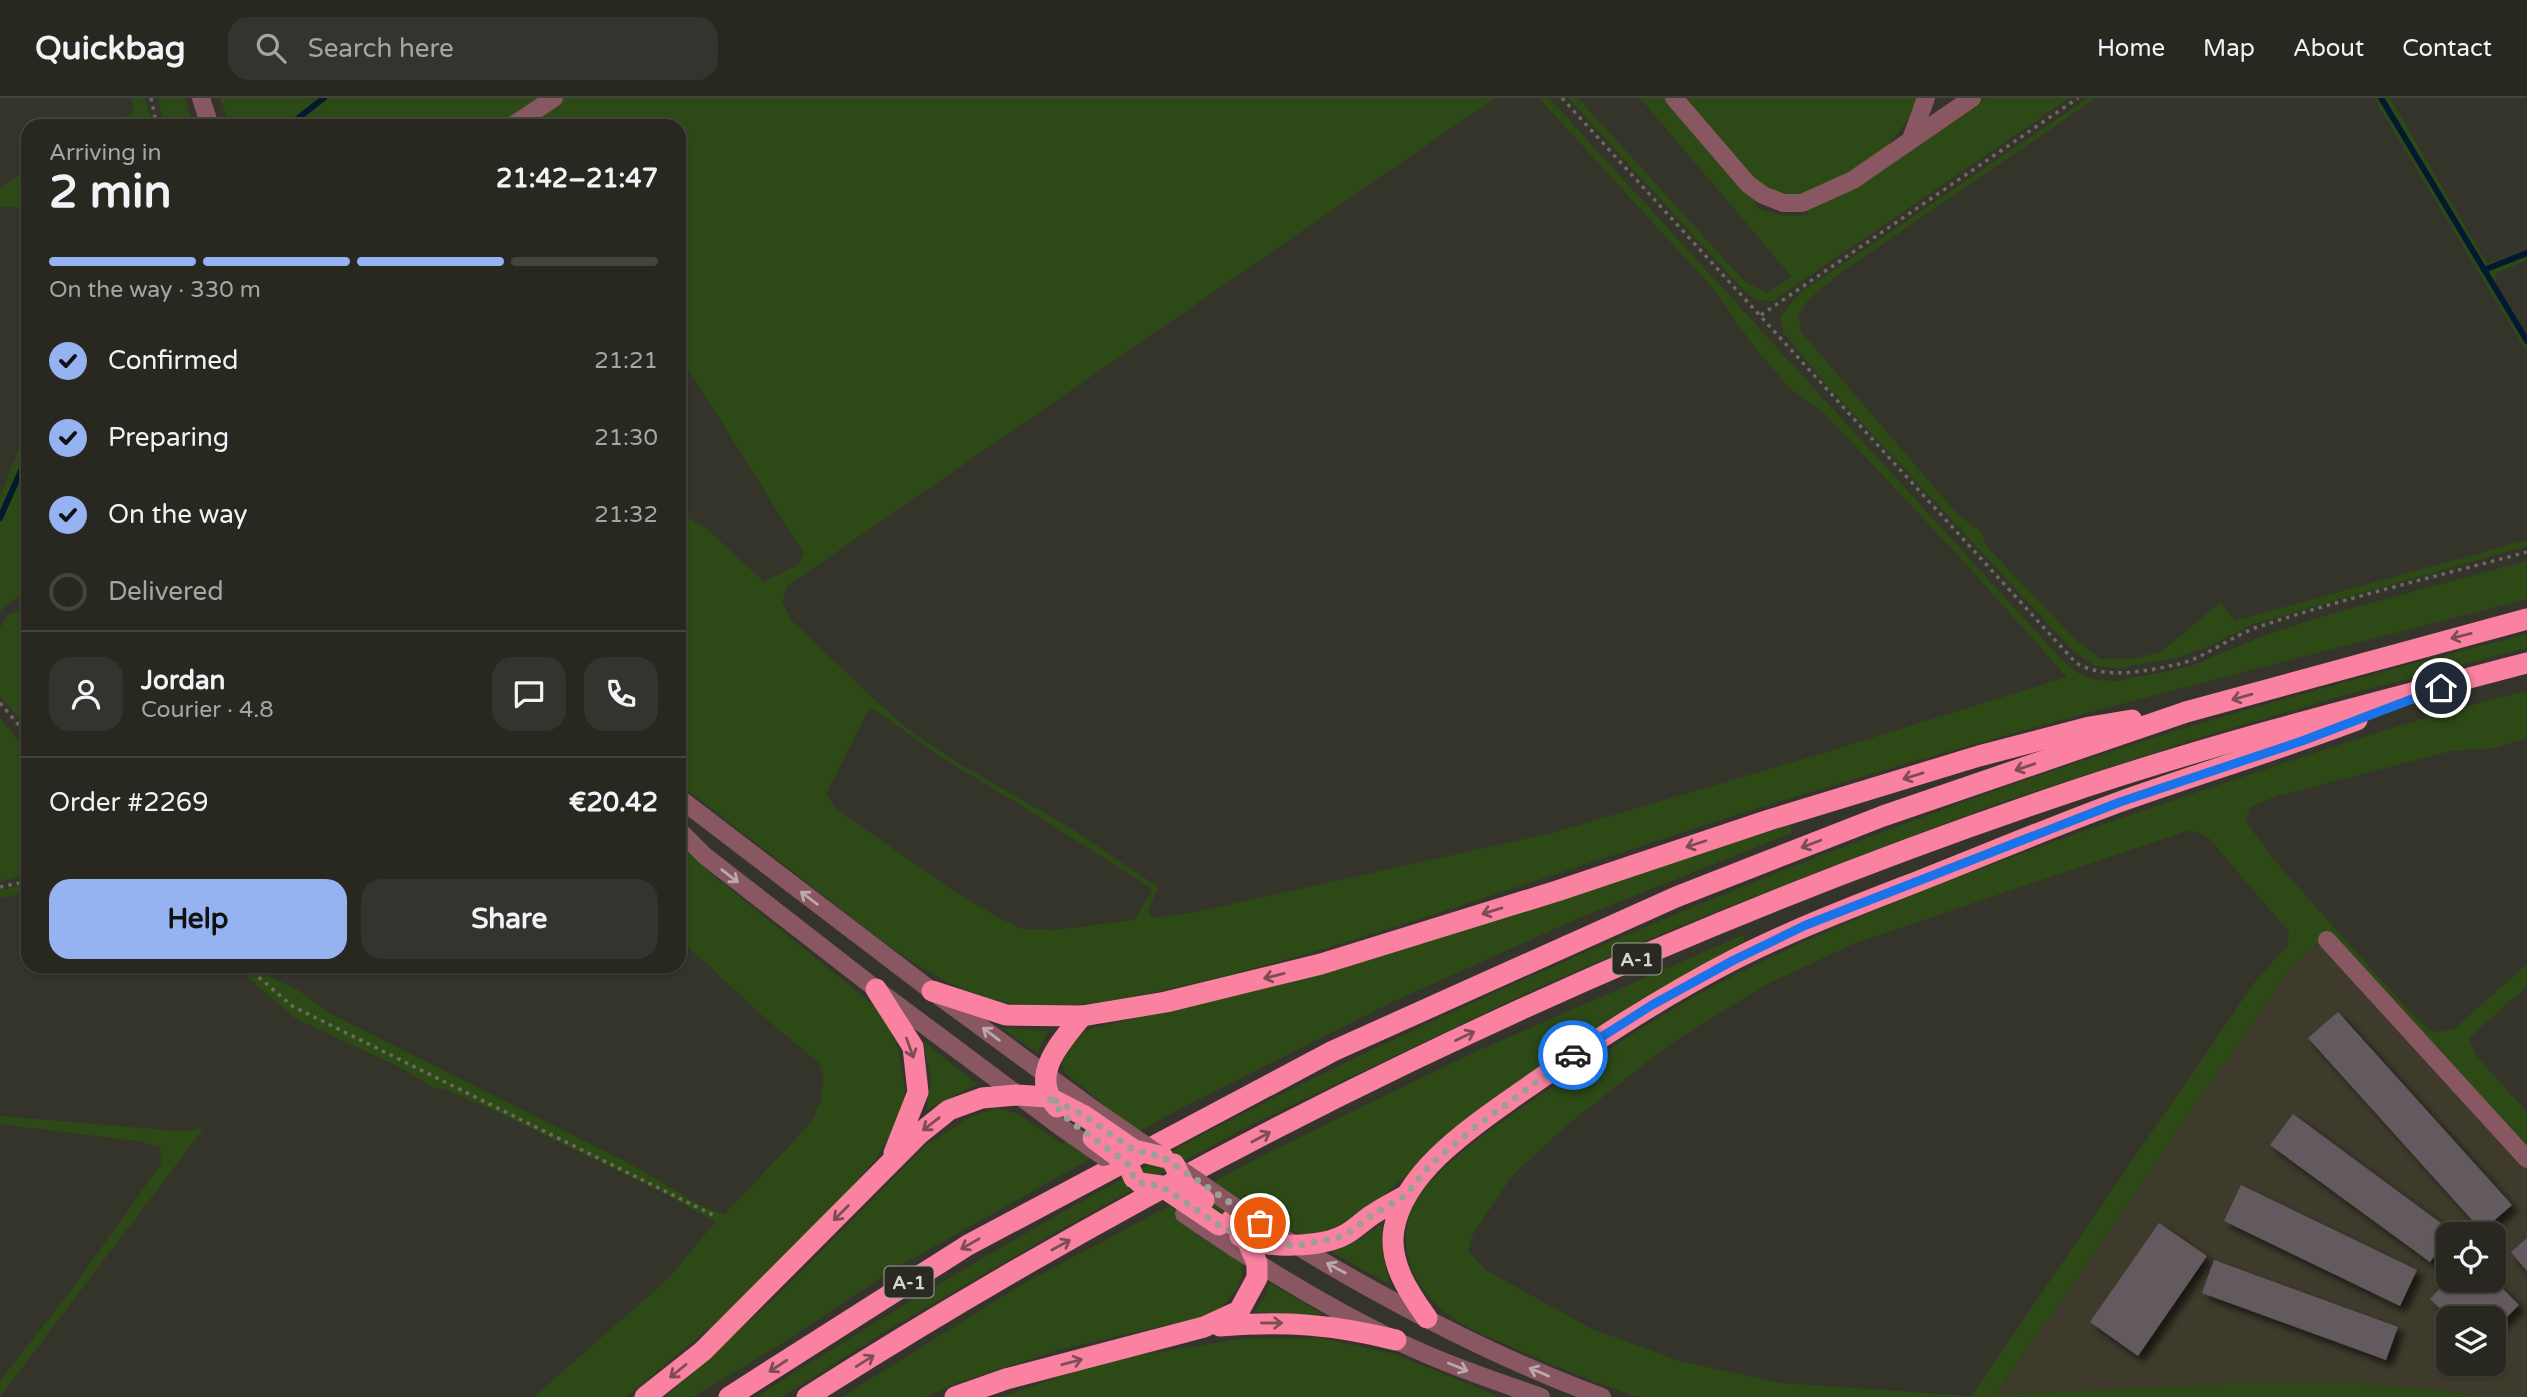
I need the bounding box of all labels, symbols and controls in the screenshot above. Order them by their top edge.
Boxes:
search box [228,17,718,80]
text: Quickbag [35,29,186,68]
icon: search [252,29,290,67]
text: Search here [308,33,454,64]
text: Home [2097,34,2165,63]
text: Map [2203,34,2255,63]
text: About [2293,34,2364,63]
text: Contact [2402,34,2492,63]
text: Arriving in [49,139,162,167]
text: 21:42–21:47 [496,163,658,194]
text: 2 min [49,165,172,220]
text: On the way · 330 m [49,276,261,304]
icon: check [49,342,87,380]
text: Confirmed [108,345,238,376]
text: 21:21 [594,347,658,375]
icon: check [49,419,87,457]
text: Preparing [108,422,229,453]
text: 21:30 [594,424,658,452]
icon: check [49,496,87,534]
text: On the way [108,499,248,530]
text: 21:32 [594,501,658,529]
text: Delivered [108,576,224,607]
one-way arrow [2450,630,2473,643]
button: person [49,657,123,731]
button: chat [492,657,566,731]
button: phone [584,657,658,731]
pin [2411,658,2471,718]
text: Jordan [141,665,225,696]
icon: home [2422,669,2460,707]
one-way arrow [2231,691,2253,704]
text: Courier · 4.8 [141,696,274,724]
one-way arrow [2015,762,2037,774]
one-way arrow [1903,771,1925,783]
text: Order #2269 [49,787,209,818]
text: €20.42 [569,787,658,818]
one-way arrow [1686,839,1708,851]
one-way arrow [1801,839,1823,852]
one-way arrow [720,868,738,883]
button: Help [49,879,347,959]
button: Share [361,879,658,959]
one-way arrow [800,891,819,905]
one-way arrow [1481,906,1503,918]
road number: A-1 [1612,944,1662,974]
one-way arrow [1263,970,1286,983]
courier [1538,1020,1608,1090]
one-way arrow [982,1027,1001,1042]
one-way arrow [1454,1029,1475,1042]
icon: car [1554,1036,1592,1074]
one-way arrow [905,1037,917,1058]
one-way arrow [922,1117,940,1132]
one-way arrow [1251,1130,1271,1144]
pin [1230,1193,1290,1253]
one-way arrow [833,1204,850,1221]
icon: bag [1241,1204,1279,1242]
map controls [2436,1222,2506,1376]
button: locate [2436,1222,2506,1292]
one-way arrow [960,1238,981,1251]
one-way arrow [1051,1238,1071,1252]
one-way arrow [1327,1261,1347,1275]
road number: A-1 [884,1266,934,1298]
button: layers [2436,1306,2506,1376]
one-way arrow [1260,1316,1283,1330]
one-way arrow [855,1353,875,1367]
one-way arrow [1061,1355,1083,1368]
one-way arrow [768,1359,788,1373]
one-way arrow [1447,1361,1469,1374]
one-way arrow [669,1363,687,1379]
one-way arrow [1529,1364,1550,1377]

